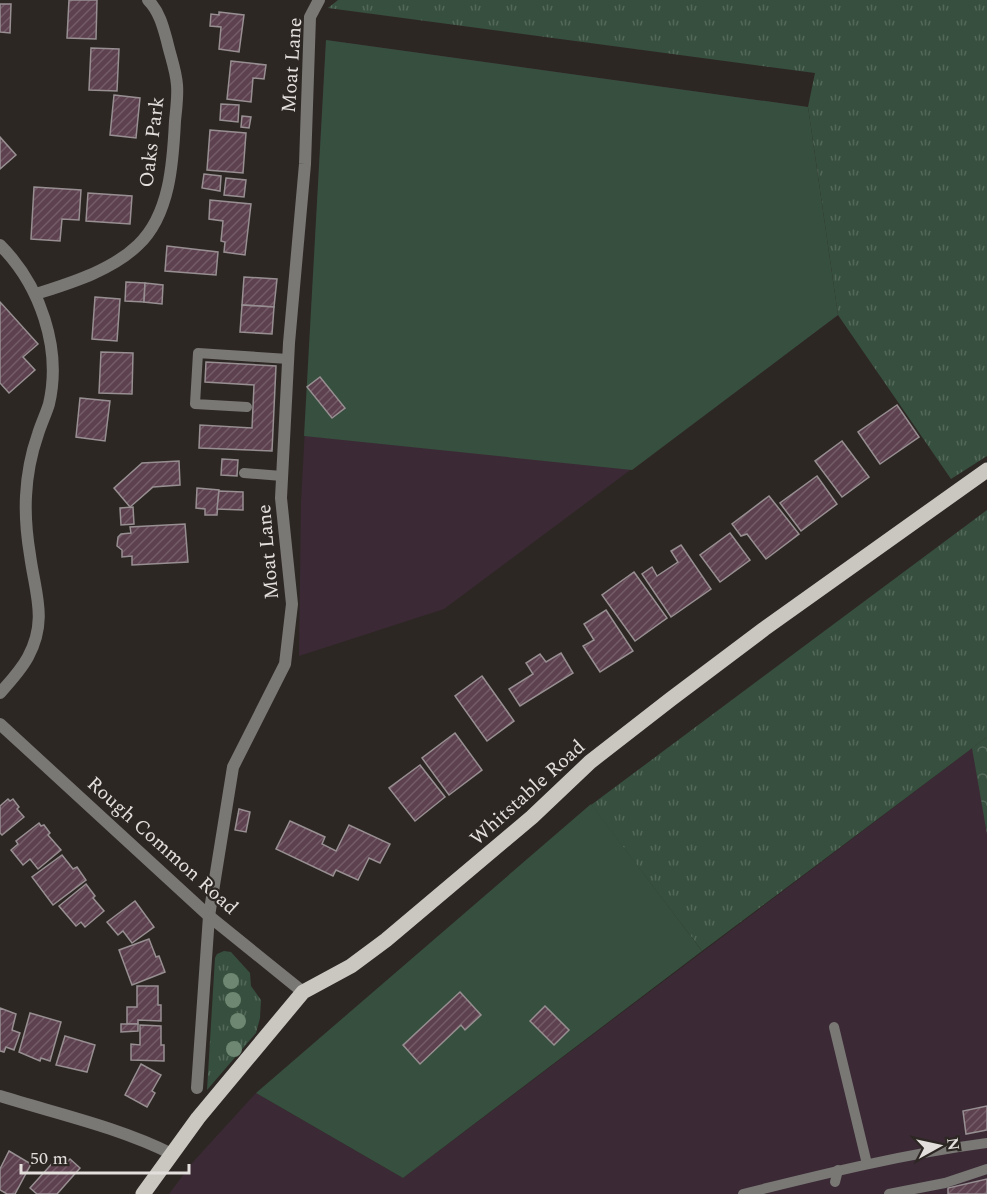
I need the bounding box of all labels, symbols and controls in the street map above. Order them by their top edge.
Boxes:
street label: Moat Lane [274,16,310,114]
street label: Oaks Park [132,95,172,189]
street label: Moat Lane [249,503,287,601]
street label: Whitstable Road [463,733,592,853]
street label: Rough Common Road [80,769,245,922]
north arrow [909,1116,969,1176]
text: N [940,1136,966,1152]
scale bar [21,1137,189,1175]
text: 50 m [30,1145,68,1172]

